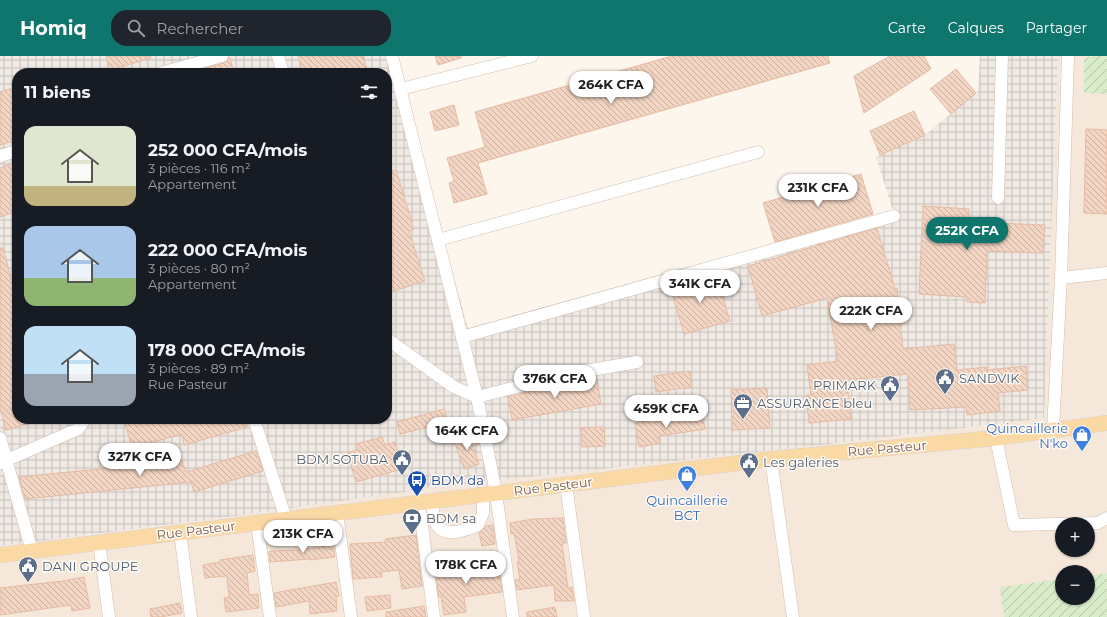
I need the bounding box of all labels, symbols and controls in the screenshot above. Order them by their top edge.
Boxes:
search box [111,10,391,46]
text: Homiq [20,17,87,40]
icon: search [125,17,147,39]
text: Rechercher [157,19,243,38]
text: Carte [888,19,926,37]
text: Calques [948,19,1004,37]
text: Partager [1026,19,1087,37]
pin: 264K CFA [570,71,652,105]
text: 264K CFA [578,76,644,92]
icon: filters [358,81,380,103]
text: 11 biens [24,82,91,102]
text: 252 000 CFA/mois [148,140,307,160]
icon: home [56,142,104,190]
text: 3 pièces · 116 m² [148,160,250,176]
pin: 231K CFA [777,174,859,208]
text: Appartement [148,176,237,192]
text: 231K CFA [787,179,849,195]
pin: 252K CFA [926,217,1008,251]
text: 252K CFA [935,222,999,238]
text: 222 000 CFA/mois [148,240,307,260]
icon: home [56,242,104,290]
text: 3 pièces · 80 m² [148,260,250,276]
pin: 341K CFA [659,270,741,304]
text: 341K CFA [669,275,731,291]
text: Appartement [148,276,237,292]
pin: 222K CFA [830,297,912,331]
text: 222K CFA [839,302,903,318]
text: 178 000 CFA/mois [148,340,305,360]
icon: home [56,342,104,390]
text: 3 pièces · 89 m² [148,360,249,376]
pin: 376K CFA [514,365,596,399]
public building icon: SANDVIK [934,367,956,395]
text: 376K CFA [523,370,587,386]
place label: SANDVIK [959,370,1020,386]
public building icon: PRIMARK [879,374,901,402]
text: Rue Pasteur [148,376,227,392]
place label: PRIMARK [813,377,877,393]
office icon: ASSURANCE bleu [732,392,754,420]
pin: 459K CFA [625,395,707,429]
place label: ASSURANCE bleu [757,395,872,411]
text: 459K CFA [633,400,699,416]
pin: 164K CFA [426,417,508,451]
place label: Quincaillerie N'ko [986,420,1068,451]
text: 164K CFA [436,422,498,438]
shop icon: Quincaillerie N'ko [1071,424,1093,452]
street label: Rue Pasteur [847,437,927,459]
pin: 327K CFA [99,443,181,477]
text: 327K CFA [108,448,172,464]
public building icon: BDM SOTUBA [391,448,413,476]
place label: BDM SOTUBA [296,451,389,467]
public building icon: Les galeries [738,451,760,479]
place label: Les galeries [763,454,839,470]
shop icon: Quincaillerie BCT [676,464,698,492]
bus stop icon: BDM da [406,469,428,497]
place label: BDM da [431,472,484,488]
street label: Rue Pasteur [513,473,593,499]
place label: Quincaillerie BCT [646,492,728,523]
bank icon: BDM sa [401,507,423,535]
place label: BDM sa [426,510,476,526]
street label: Rue Pasteur [156,517,236,543]
map controls [1055,517,1095,605]
button: + [1055,517,1095,557]
pin: 213K CFA [262,520,344,554]
text: 213K CFA [272,525,334,541]
pin: 178K CFA [425,551,507,585]
public building icon: DANI GROUPE [17,555,39,583]
text: 178K CFA [435,556,497,572]
place label: DANI GROUPE [42,558,138,574]
button: − [1055,565,1095,605]

